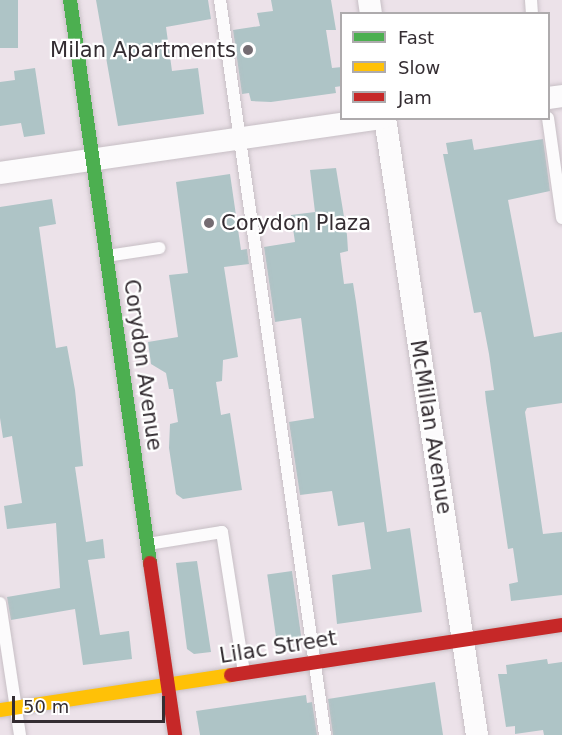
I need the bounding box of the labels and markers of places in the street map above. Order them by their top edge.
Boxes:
place label: Milan Apartments [50,37,236,63]
marker: Milan Apartments [241,43,255,57]
place label: Corydon Plaza [221,210,371,236]
marker: Corydon Plaza [202,216,216,230]

